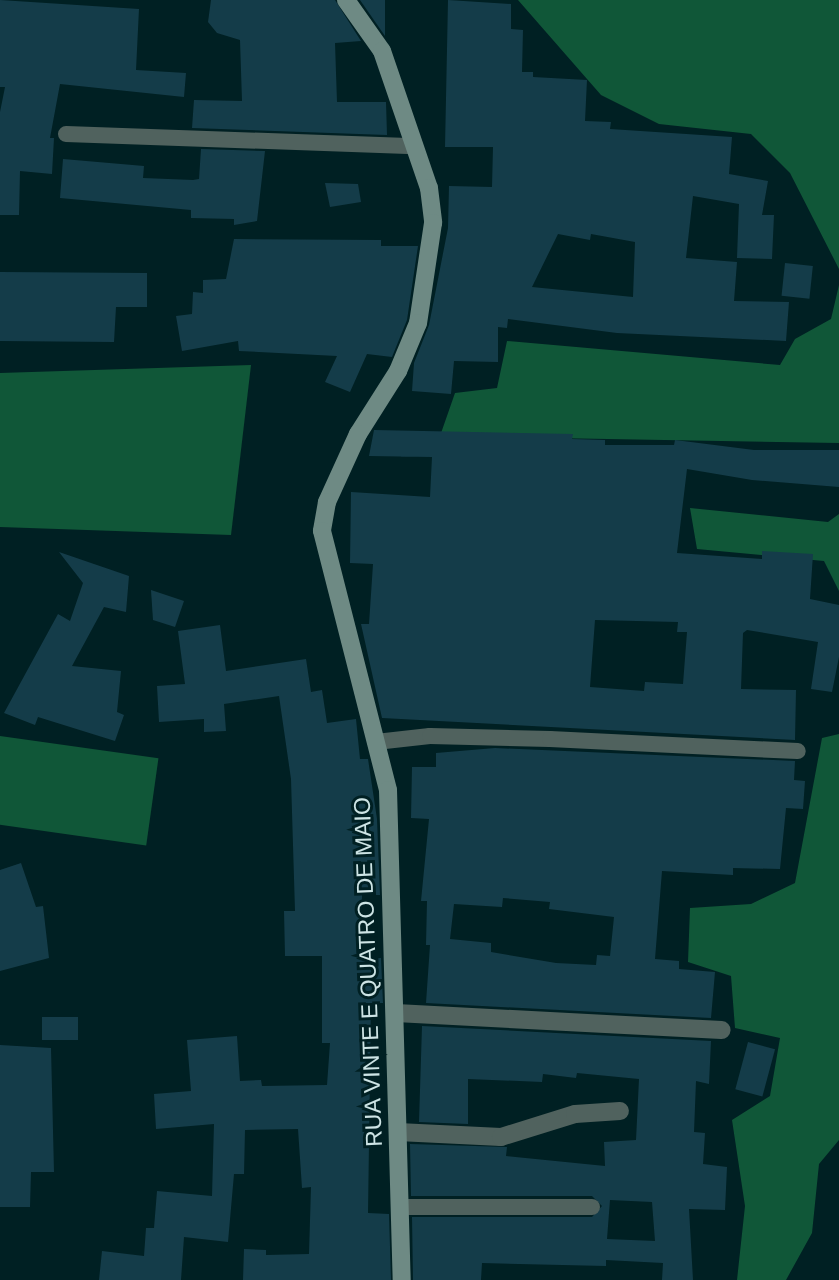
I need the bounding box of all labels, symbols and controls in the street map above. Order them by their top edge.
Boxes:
street label: RUA VINTE E QUATRO DE MAIO [348,796,388,1148]

